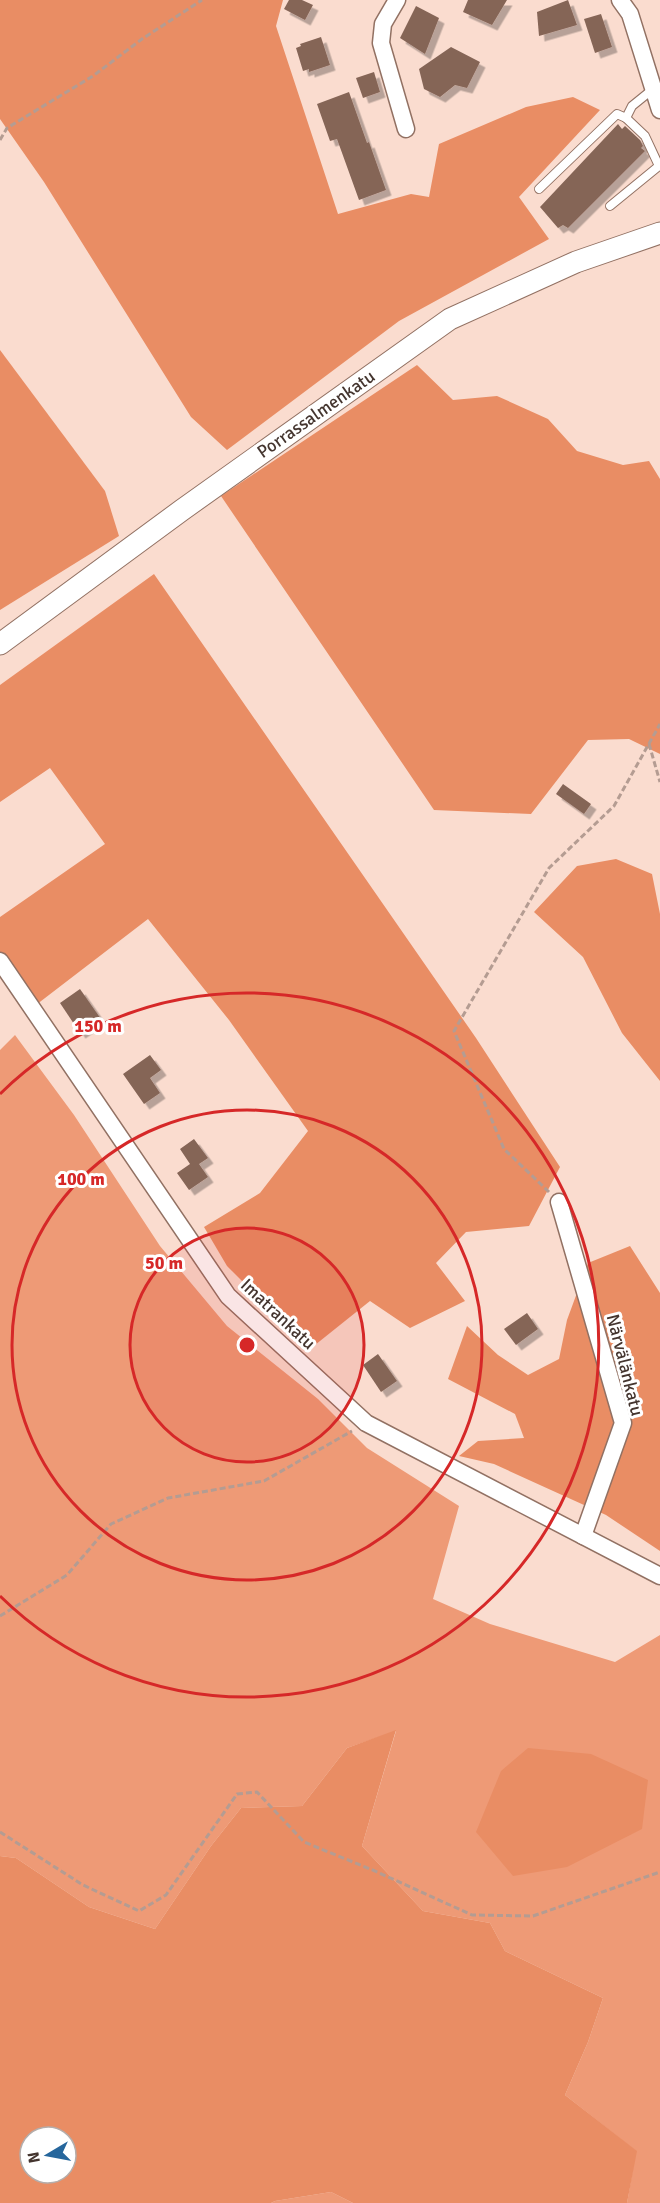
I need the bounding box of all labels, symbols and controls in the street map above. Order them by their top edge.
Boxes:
street label: Porrassalmenkatu [253,365,379,463]
text: 150 m [74,1015,122,1037]
text: 100 m [57,1168,105,1190]
text: 50 m [145,1252,183,1274]
street label: Imatrankatu [236,1274,320,1354]
street label: Närvälänkatu [602,1312,648,1418]
centre of rings [237,1335,257,1355]
north arrow [18,2125,78,2185]
text: N [23,2150,45,2165]

